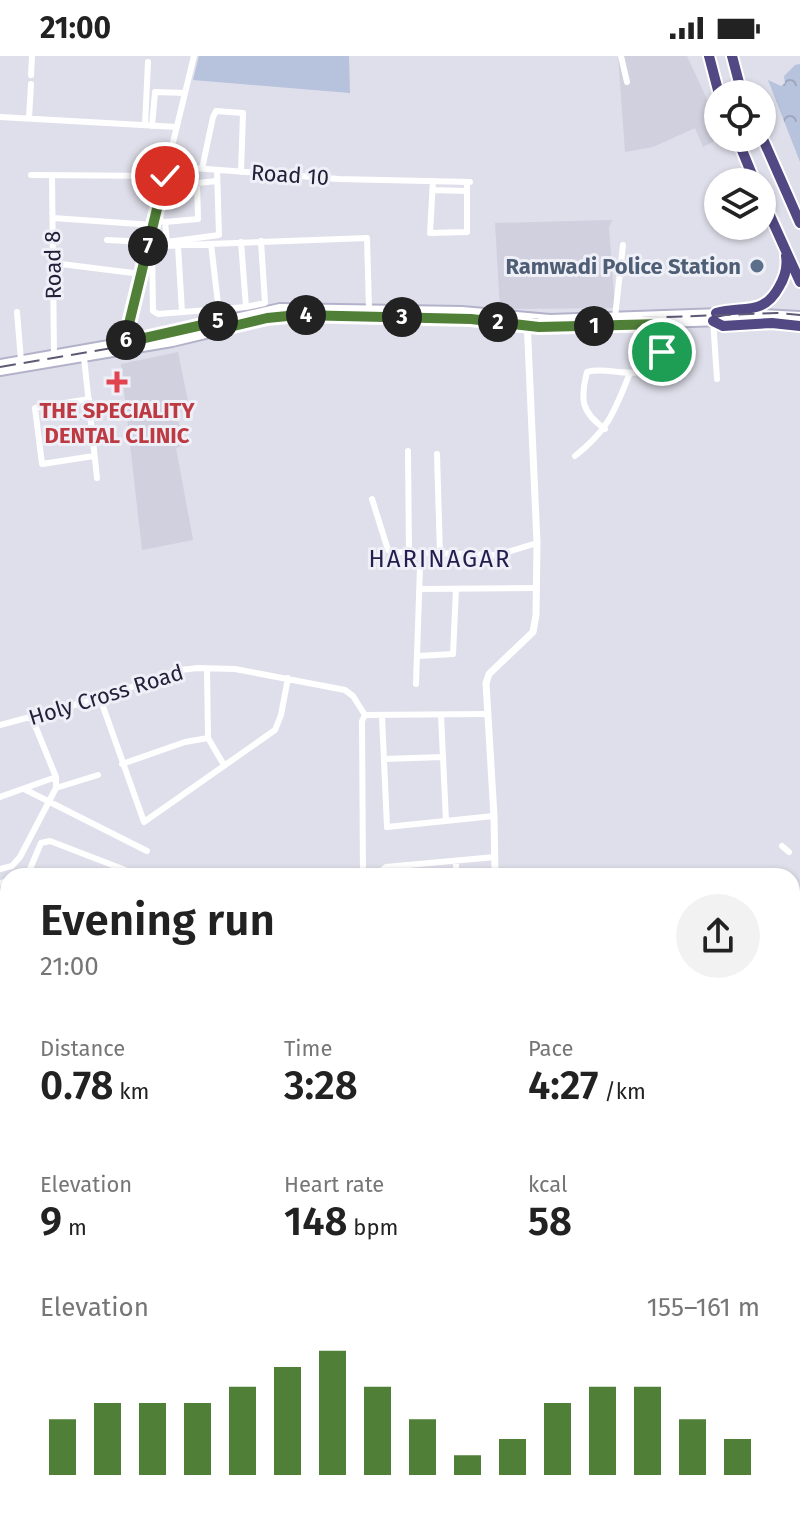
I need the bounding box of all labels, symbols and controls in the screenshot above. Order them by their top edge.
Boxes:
text: 21:00 [40,10,111,46]
map controls [704,80,776,240]
button: locate [704,80,776,152]
pin [131,142,199,210]
icon: check [143,154,187,198]
street label: Road 10 [250,159,330,191]
button: layers [704,168,776,240]
pin: 7 [128,226,168,266]
street label: Road 8 [39,230,67,300]
text: 7 [143,232,153,259]
place label: Ramwadi Police Station [505,253,741,280]
marker: Ramwadi Police Station [748,257,766,275]
pin: 4 [286,295,326,335]
pin: 3 [382,297,422,337]
pin: 5 [198,301,238,341]
text: 4 [300,301,312,328]
pin: 2 [478,302,518,342]
text: 3 [396,303,408,330]
pin: 1 [574,306,614,346]
text: 5 [212,307,224,334]
text: 2 [492,308,504,335]
text: 1 [589,312,599,339]
pin [628,318,696,386]
pin: 6 [106,320,146,360]
text: 6 [120,326,132,353]
icon: arrive [640,330,684,374]
marker: THE SPECIALITY DENTAL CLINIC [106,371,128,393]
place label: THE SPECIALITY DENTAL CLINIC [39,397,195,449]
district label: HARINAGAR [369,545,512,573]
street label: Holy Cross Road [25,659,187,731]
text: Evening run [40,894,275,947]
button: share [676,894,760,978]
text: 21:00 [40,951,99,982]
text: Distance [40,1035,125,1062]
text: Time [284,1035,332,1062]
text: Pace [528,1035,574,1062]
text: 0.78 [40,1062,113,1110]
text: 3:28 [284,1062,358,1110]
text: 4:27 [528,1062,598,1110]
text: km [113,1078,149,1105]
text: /km [598,1078,646,1105]
text: Elevation [40,1171,132,1198]
text: Heart rate [284,1171,384,1198]
text: kcal [528,1171,568,1198]
text: 9 [40,1198,62,1246]
text: 148 [284,1198,347,1246]
text: 58 [528,1198,572,1246]
text: m [62,1214,87,1241]
text: bpm [347,1214,398,1241]
text: Elevation [40,1292,149,1323]
text: 155–161 m [647,1292,760,1323]

